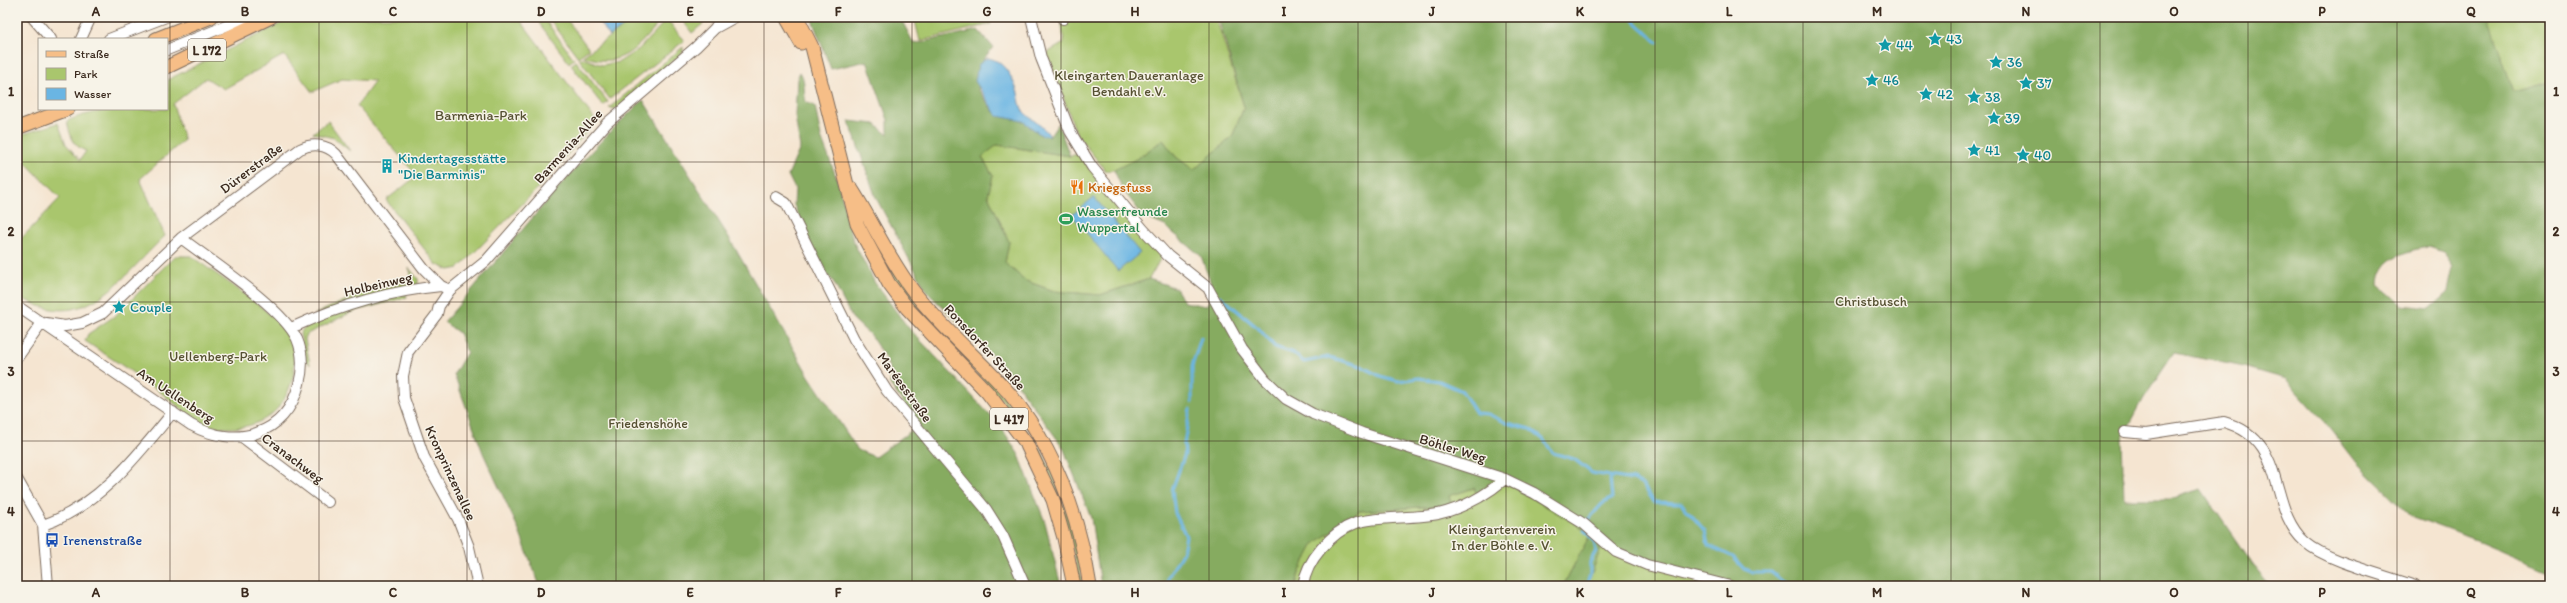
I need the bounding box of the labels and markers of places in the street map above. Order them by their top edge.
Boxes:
place icon: 43 [1927,31,1943,47]
place label: 43 [1946,31,1962,48]
place icon: 44 [1877,37,1893,53]
place label: 44 [1896,37,1913,54]
place icon: 36 [1988,54,2004,70]
place label: 36 [2007,54,2022,71]
place icon: 46 [1864,72,1880,88]
place label: 46 [1883,72,1899,89]
place icon: 37 [2018,75,2034,91]
place label: 37 [2037,75,2052,92]
place icon: 42 [1918,86,1934,102]
place label: 42 [1937,86,1953,103]
place icon: 38 [1966,89,1982,105]
place label: 38 [1985,89,2001,106]
place icon: 39 [1986,110,2002,126]
place label: 39 [2005,110,2020,127]
place icon: 41 [1966,142,1982,158]
place label: 41 [1985,142,2000,159]
place icon: 40 [2015,147,2031,163]
place label: 40 [2034,147,2051,164]
place label: Kindertagesstätte "Die Barminis" [398,150,506,183]
building icon: Kindertagesstätte "Die Barminis" [379,158,395,174]
restaurant icon: Kriegsfuss [1069,179,1085,195]
place label: Kriegsfuss [1088,179,1152,196]
place label: Wasserfreunde Wuppertal [1077,203,1168,236]
sports icon: Wasserfreunde Wuppertal [1058,211,1074,227]
place icon: Couple [111,299,127,315]
place label: Couple [130,299,172,316]
bus stop icon: Irenenstraße [44,532,60,548]
place label: Irenenstraße [63,532,142,549]

